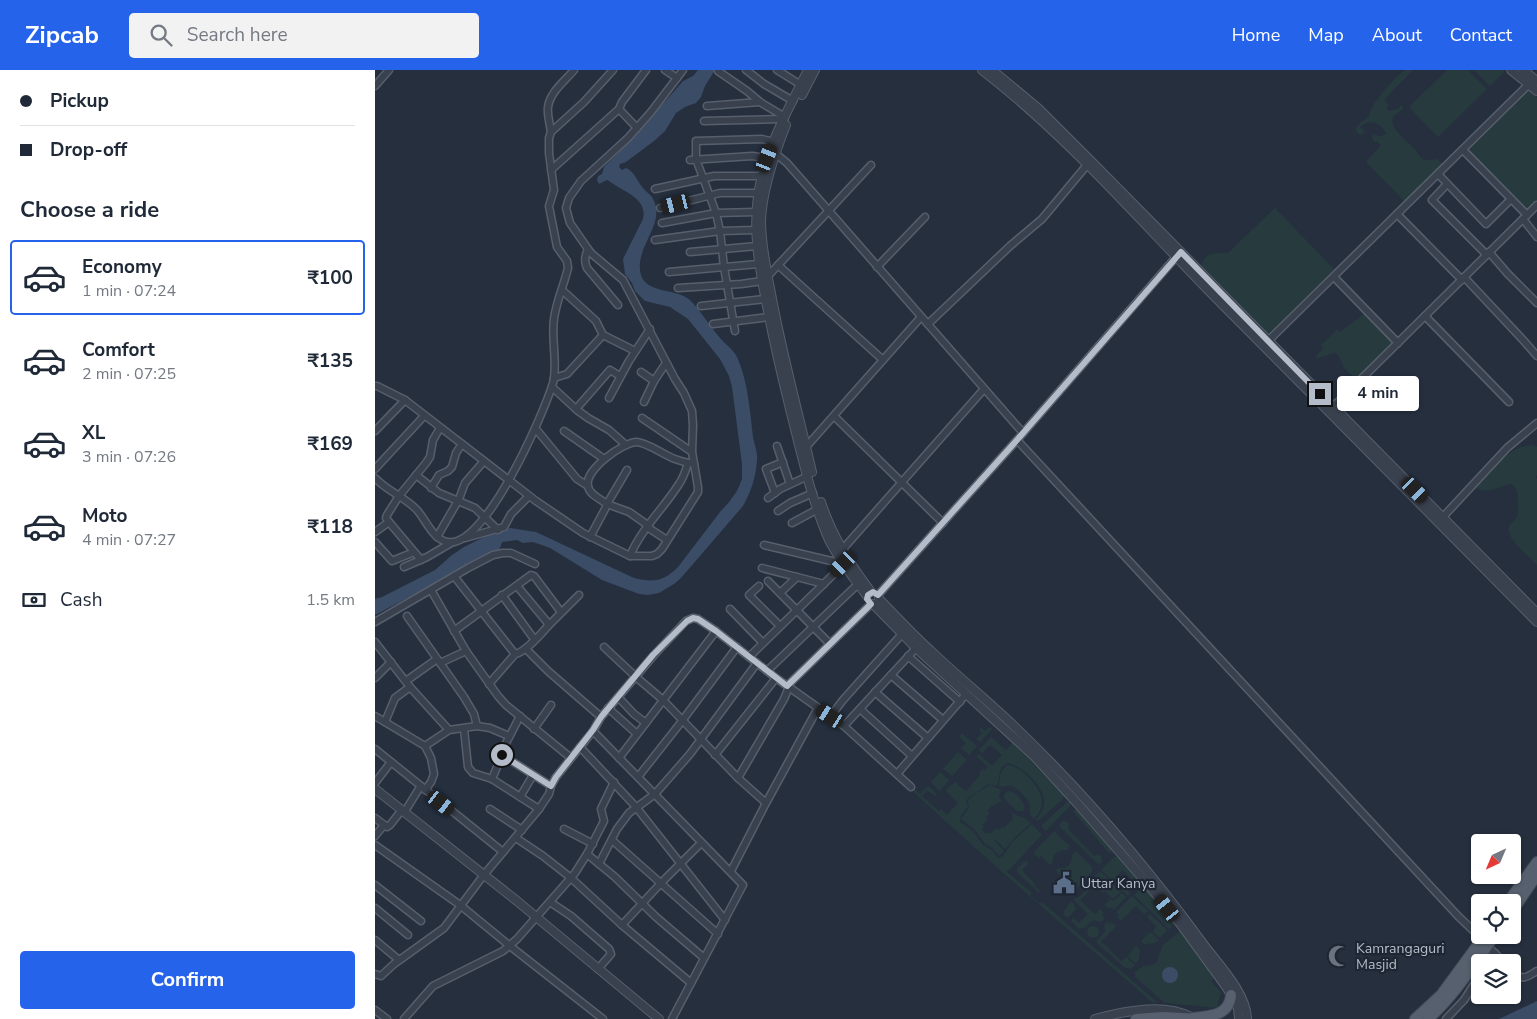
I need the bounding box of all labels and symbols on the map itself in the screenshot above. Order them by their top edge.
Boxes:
car [754,141,779,175]
car [659,193,692,215]
callout: 4 min [1337,376,1420,412]
route end [1309,383,1331,405]
car [1399,474,1430,506]
car [827,548,858,580]
car [813,702,846,730]
route start [491,744,513,766]
car [424,788,457,818]
north arrow [1471,834,1521,884]
public building icon: Uttar Kanya [1051,870,1077,896]
place label: Uttar Kanya [1081,874,1155,893]
car [1151,892,1182,924]
place label: Kamrangaguri Masjid [1356,939,1444,974]
mosque icon: Kamrangaguri Masjid [1326,943,1352,969]

